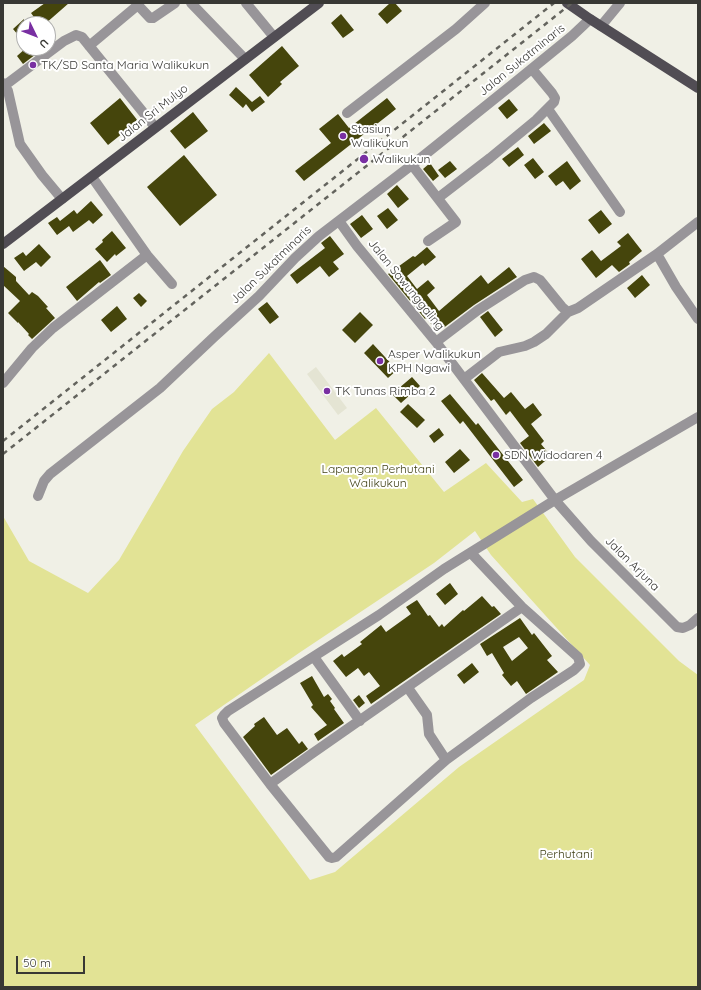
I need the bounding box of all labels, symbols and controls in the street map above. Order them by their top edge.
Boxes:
north arrow [16,16,56,56]
street label: Jalan Sukatminaris [476,21,568,99]
text: U [36,36,52,51]
place label: TK/SD Santa Maria Walikukun [41,58,209,72]
marker: TK/SD Santa Maria Walikukun [28,60,38,70]
street label: Jalan Sri Mulyo [115,81,191,145]
place label: Stasiun Walikukun [351,122,408,150]
marker: Stasiun Walikukun [338,131,348,141]
place label: Walikukun [373,152,430,166]
marker: Walikukun [358,153,370,165]
street label: Jalan Sukatminaris [228,223,314,307]
street label: Jalan Sawunggaling [365,237,447,333]
place label: Asper Walikukun KPH Ngawi [388,347,481,375]
marker: Asper Walikukun KPH Ngawi [375,356,385,366]
place label: TK Tunas Rimba 2 [335,384,435,398]
marker: TK Tunas Rimba 2 [322,386,332,396]
place label: SDN Widodaren 4 [504,448,602,462]
marker: SDN Widodaren 4 [491,450,501,460]
park label: Lapangan Perhutani Walikukun [322,462,434,490]
street label: Jalan Arjuna [602,534,662,594]
park label: Perhutani [540,847,592,861]
scale bar [18,948,87,974]
text: 50 m [23,955,51,970]

